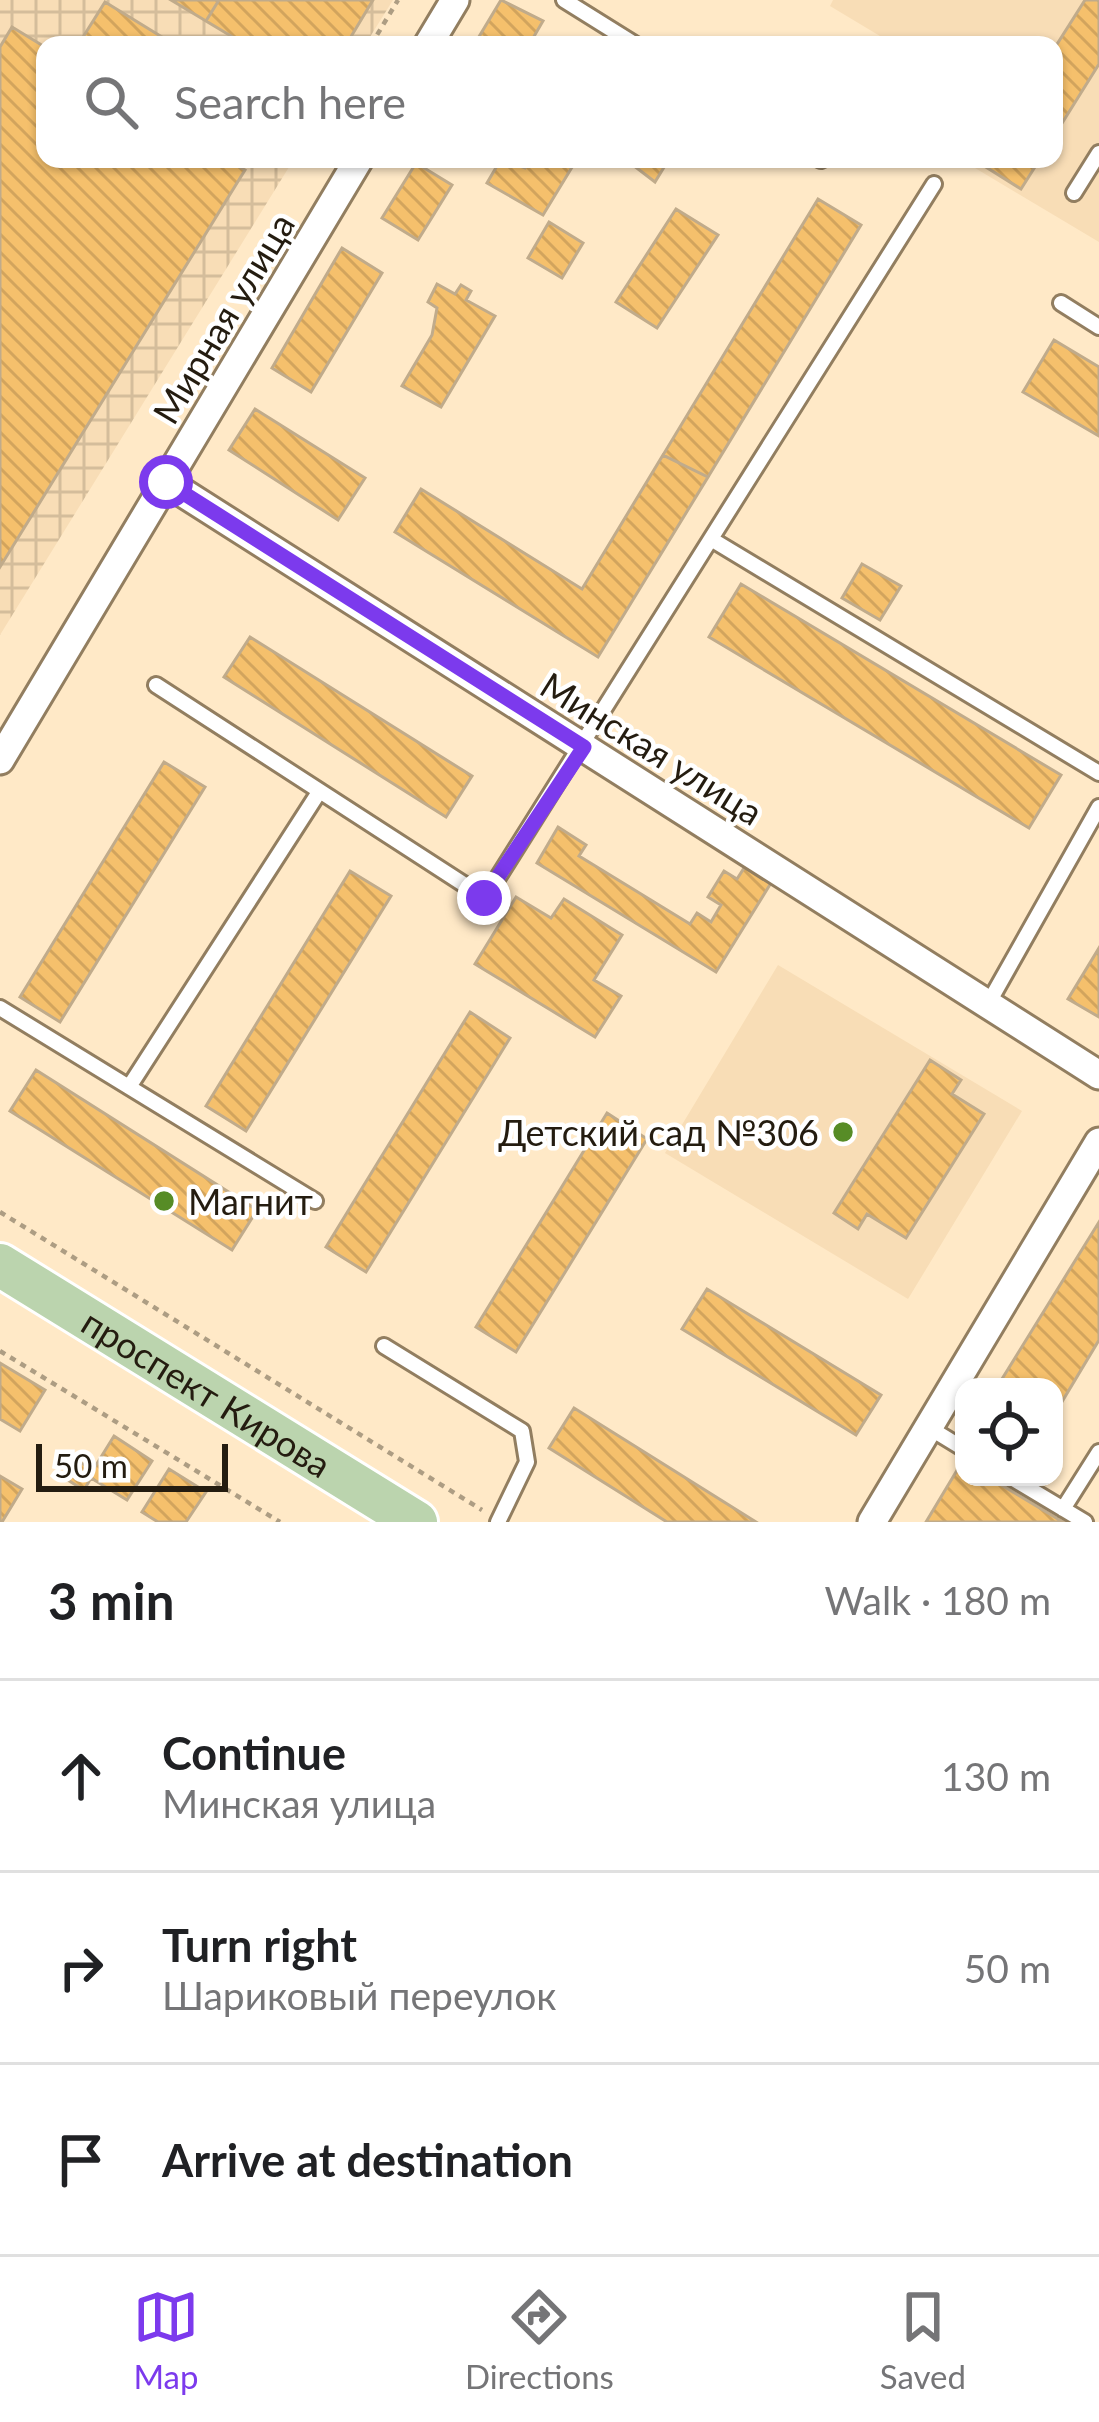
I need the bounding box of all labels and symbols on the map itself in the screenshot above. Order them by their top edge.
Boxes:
street label: Мирная улица [143,205,303,431]
route start [139,455,193,509]
street label: Минская улица [533,662,771,834]
route end [457,871,511,925]
place label: Детский сад №306 [498,1110,819,1154]
marker: Детский сад №306 [830,1119,856,1145]
place label: Магнит [188,1179,313,1223]
marker: Магнит [151,1188,177,1214]
street label: проспект Кирова [74,1299,339,1486]
scale bar [36,1438,228,1491]

